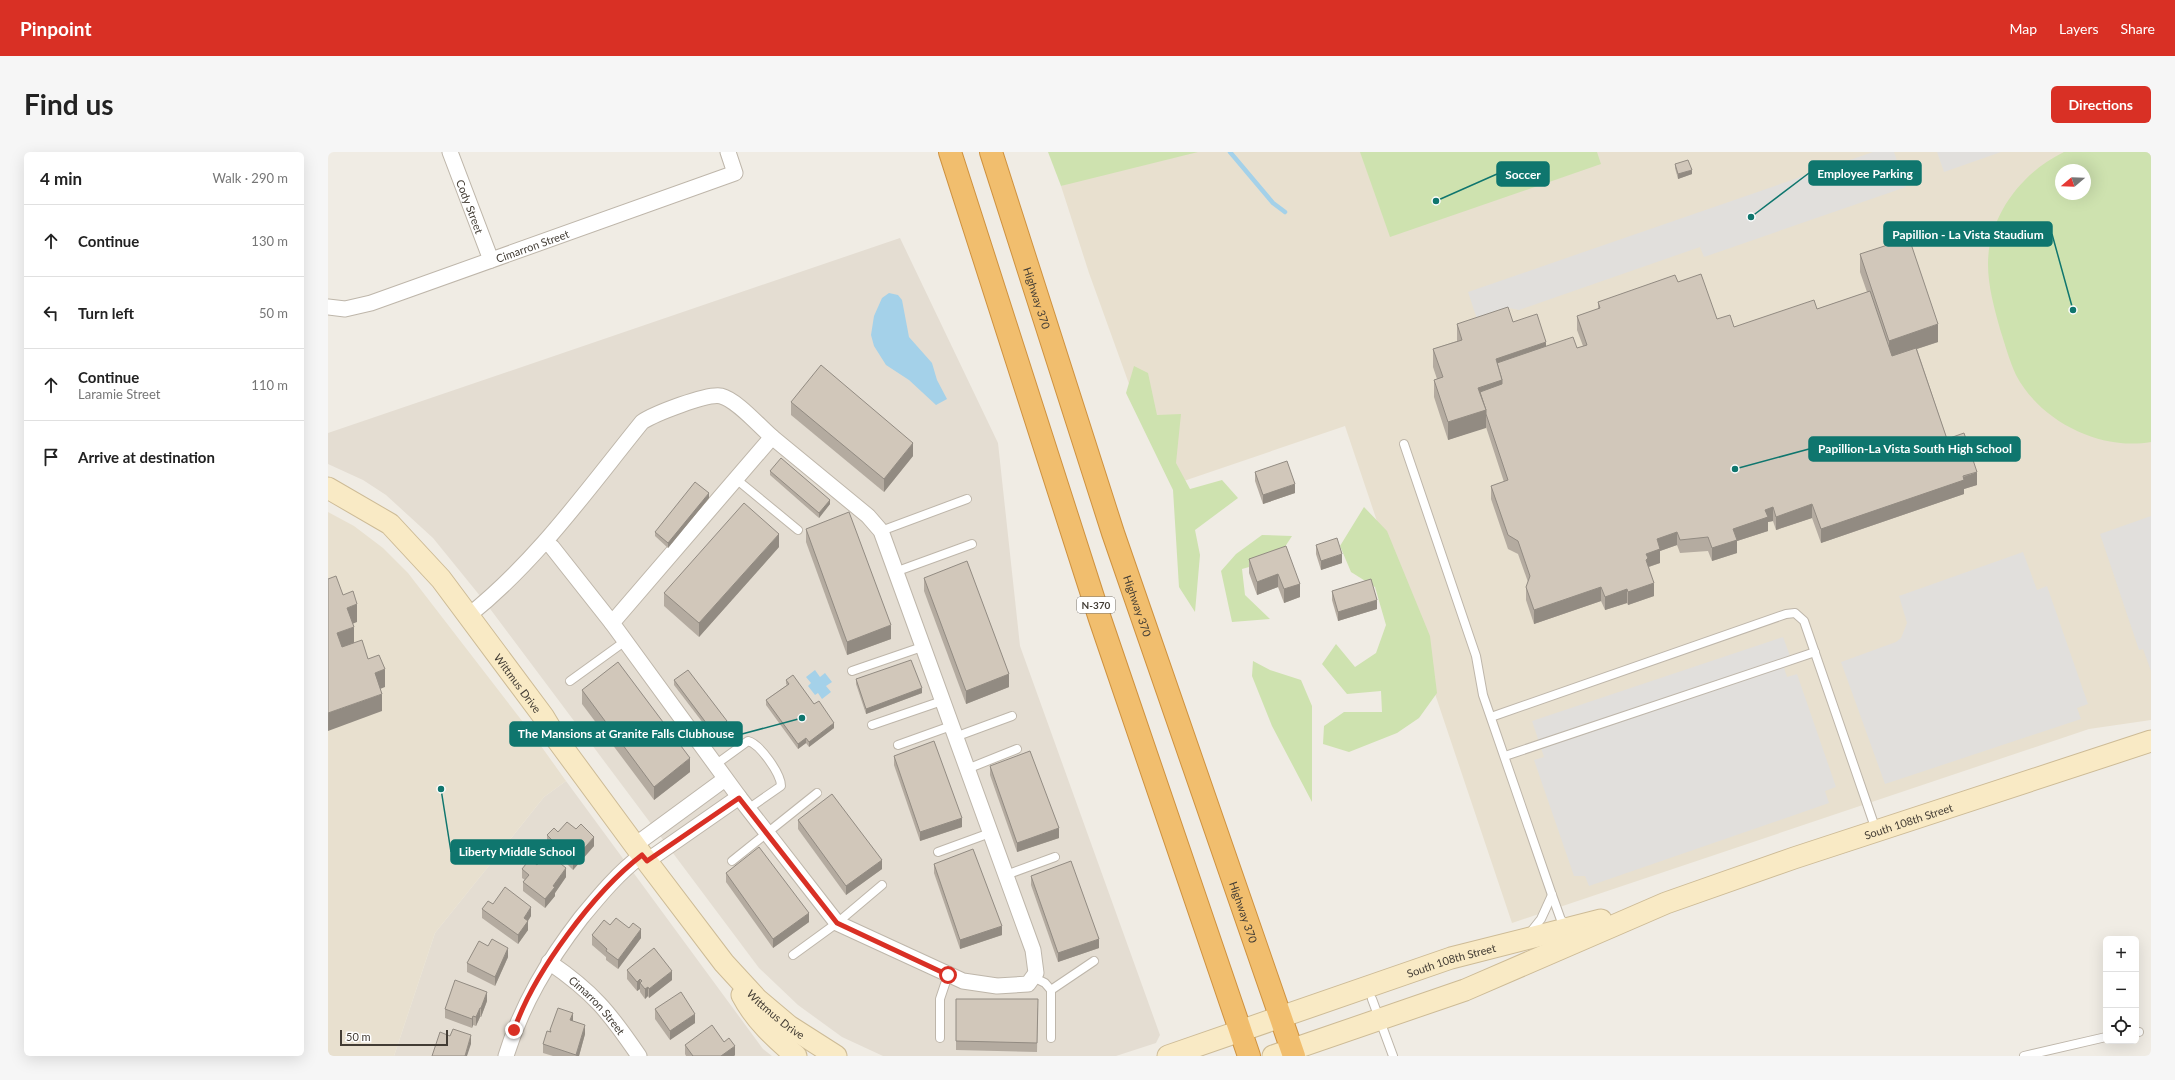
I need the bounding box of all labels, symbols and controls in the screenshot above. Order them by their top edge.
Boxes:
text: Pinpoint [20,17,91,40]
text: Map [2009,20,2037,37]
text: Layers [2059,20,2099,37]
text: Share [2121,20,2155,37]
button: Directions [2051,86,2151,123]
text: Find us [24,87,114,121]
callout: Employee Parking [1809,161,1921,185]
callout: Soccer [1497,162,1549,186]
north arrow [2055,164,2091,200]
text: Employee Parking [1817,166,1913,181]
text: Soccer [1505,167,1541,182]
text: 4 min [40,168,82,189]
text: Walk · 290 m [212,170,288,186]
street label: Cody Street [454,177,487,235]
callout: Papillion - La Vista Staudium [1884,222,2052,246]
street label: Cimarron Street [494,226,571,264]
text: Papillion - La Vista Staudium [1892,227,2044,242]
icon: ahead [40,230,62,252]
text: Continue [78,232,139,250]
text: 130 m [251,233,288,249]
street label: Highway 370 [1022,265,1054,331]
icon: left [40,302,62,324]
text: Turn left [78,304,134,322]
text: 50 m [259,305,288,321]
text: Continue [78,368,139,386]
icon: ahead [40,374,62,396]
text: 110 m [251,377,288,393]
text: Laramie Street [78,386,160,402]
callout: Papillion-La Vista South High School [1809,437,2020,461]
text: Papillion-La Vista South High School [1818,441,2012,456]
icon: arrive [40,446,62,468]
text: Arrive at destination [78,448,215,466]
street label: Highway 370 [1122,573,1155,639]
road number: N-370 [1077,597,1115,613]
street label: Wittmus Drive [492,651,545,715]
callout: The Mansions at Granite Falls Clubhouse [510,722,742,746]
text: The Mansions at Granite Falls Clubhouse [518,726,735,741]
street label: South 108th Street [1862,800,1954,841]
callout: Liberty Middle School [451,840,584,864]
text: Liberty Middle School [459,844,575,859]
street label: Highway 370 [1227,879,1261,945]
map controls [2103,936,2139,1044]
button: + [2103,936,2139,972]
street label: South 108th Street [1405,940,1497,979]
route start [939,966,957,984]
button: − [2103,972,2139,1008]
street label: Cimarron Street [567,973,628,1037]
street label: Wittmus Drive [745,987,808,1041]
button: locate [2103,1008,2139,1044]
route end [505,1021,523,1039]
scale bar [340,1028,448,1047]
text: 50 m [346,1030,371,1043]

